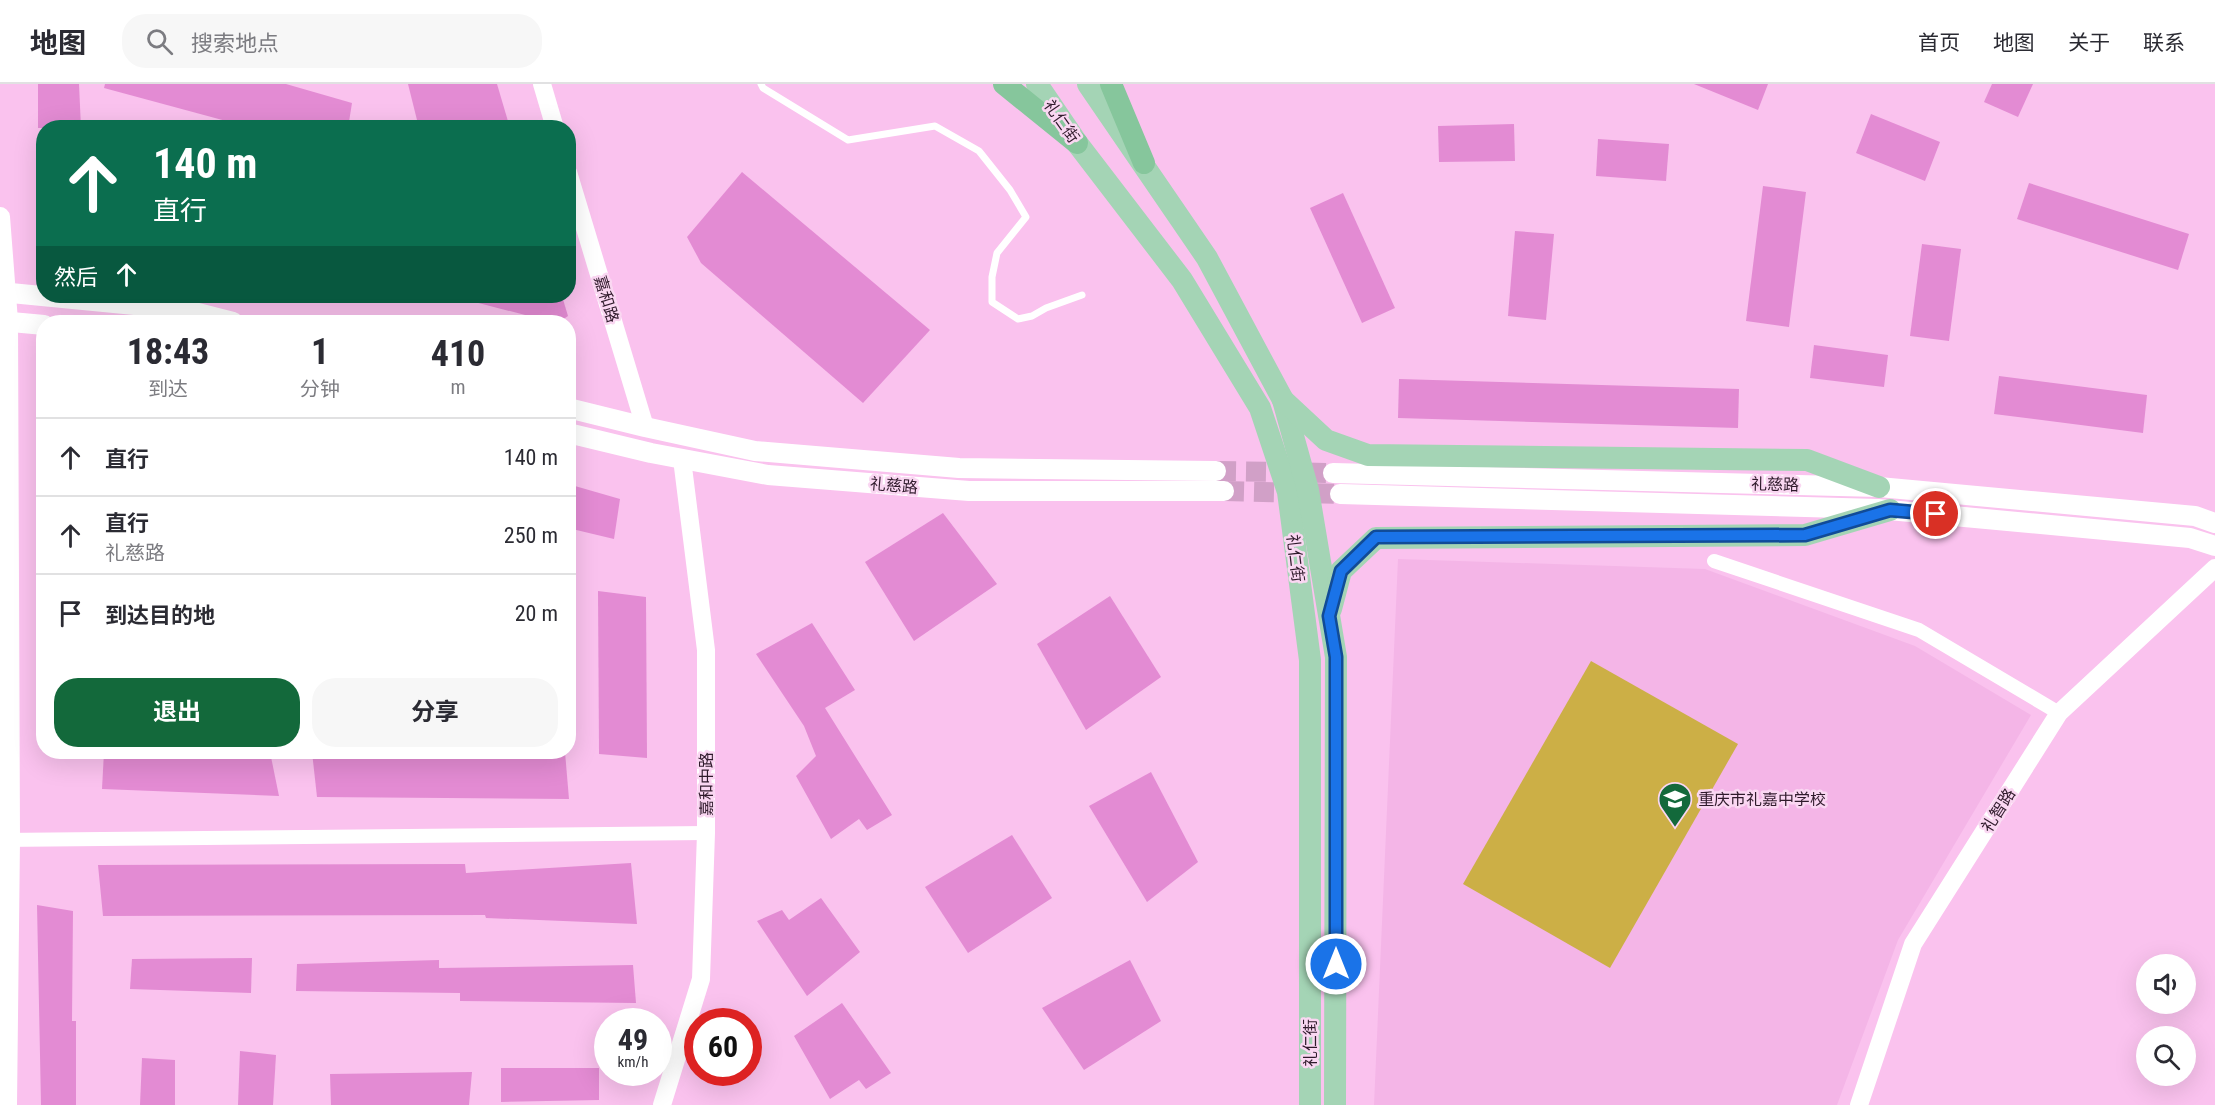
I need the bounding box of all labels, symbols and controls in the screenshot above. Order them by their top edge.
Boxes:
search box [122,14,542,68]
icon: search [143,25,176,58]
text: 地图 [30,27,86,60]
text: 搜索地点 [191,31,279,56]
text: 首页 [1918,31,1960,55]
text: 地图 [1993,31,2035,55]
text: 关于 [2068,31,2110,55]
text: 联系 [2143,31,2185,55]
street label: 礼仁街 [1040,96,1083,146]
text: 140 m [153,139,258,188]
icon: ahead [54,144,132,222]
text: 直行 [153,195,207,227]
icon: ahead [110,258,143,291]
text: 然后 [54,265,98,290]
street label: 嘉和路 [590,273,623,325]
text: 18:43 [127,331,209,373]
text: 1 [311,331,329,373]
text: 410 [431,333,485,375]
text: m [450,375,466,399]
text: 到达 [148,377,188,401]
text: 分钟 [300,377,340,401]
icon: ahead [54,441,87,474]
text: 140 m [504,445,558,470]
text: 直行 [105,447,149,472]
street label: 礼慈路 [869,474,919,497]
street label: 礼慈路 [1751,475,1799,494]
pin [1910,488,1961,539]
icon: arrive [1919,497,1952,530]
text: 直行 [105,511,149,536]
icon: ahead [54,519,87,552]
text: 250 m [504,523,558,548]
street label: 礼仁街 [1283,533,1308,583]
text: 礼慈路 [105,541,165,565]
icon: arrive [54,597,87,630]
text: 20 m [515,601,558,626]
text: 到达目的地 [105,603,215,628]
button: 退出 [54,678,300,747]
button: 分享 [312,678,558,747]
street label: 嘉和中路 [697,752,716,816]
school or university icon: 重庆市礼嘉中学校 [1657,781,1693,828]
street label: 礼智路 [1978,785,2019,836]
place label: 重庆市礼嘉中学校 [1698,790,1826,809]
position arrow [1304,932,1368,996]
map controls [2136,954,2196,1086]
button: sound [2136,954,2196,1014]
speed limit sign: 60 [684,1008,762,1086]
street label: 礼仁街 [1301,1019,1320,1067]
text: 49 [618,1022,648,1057]
button: search [2136,1026,2196,1086]
text: km/h [618,1053,648,1071]

